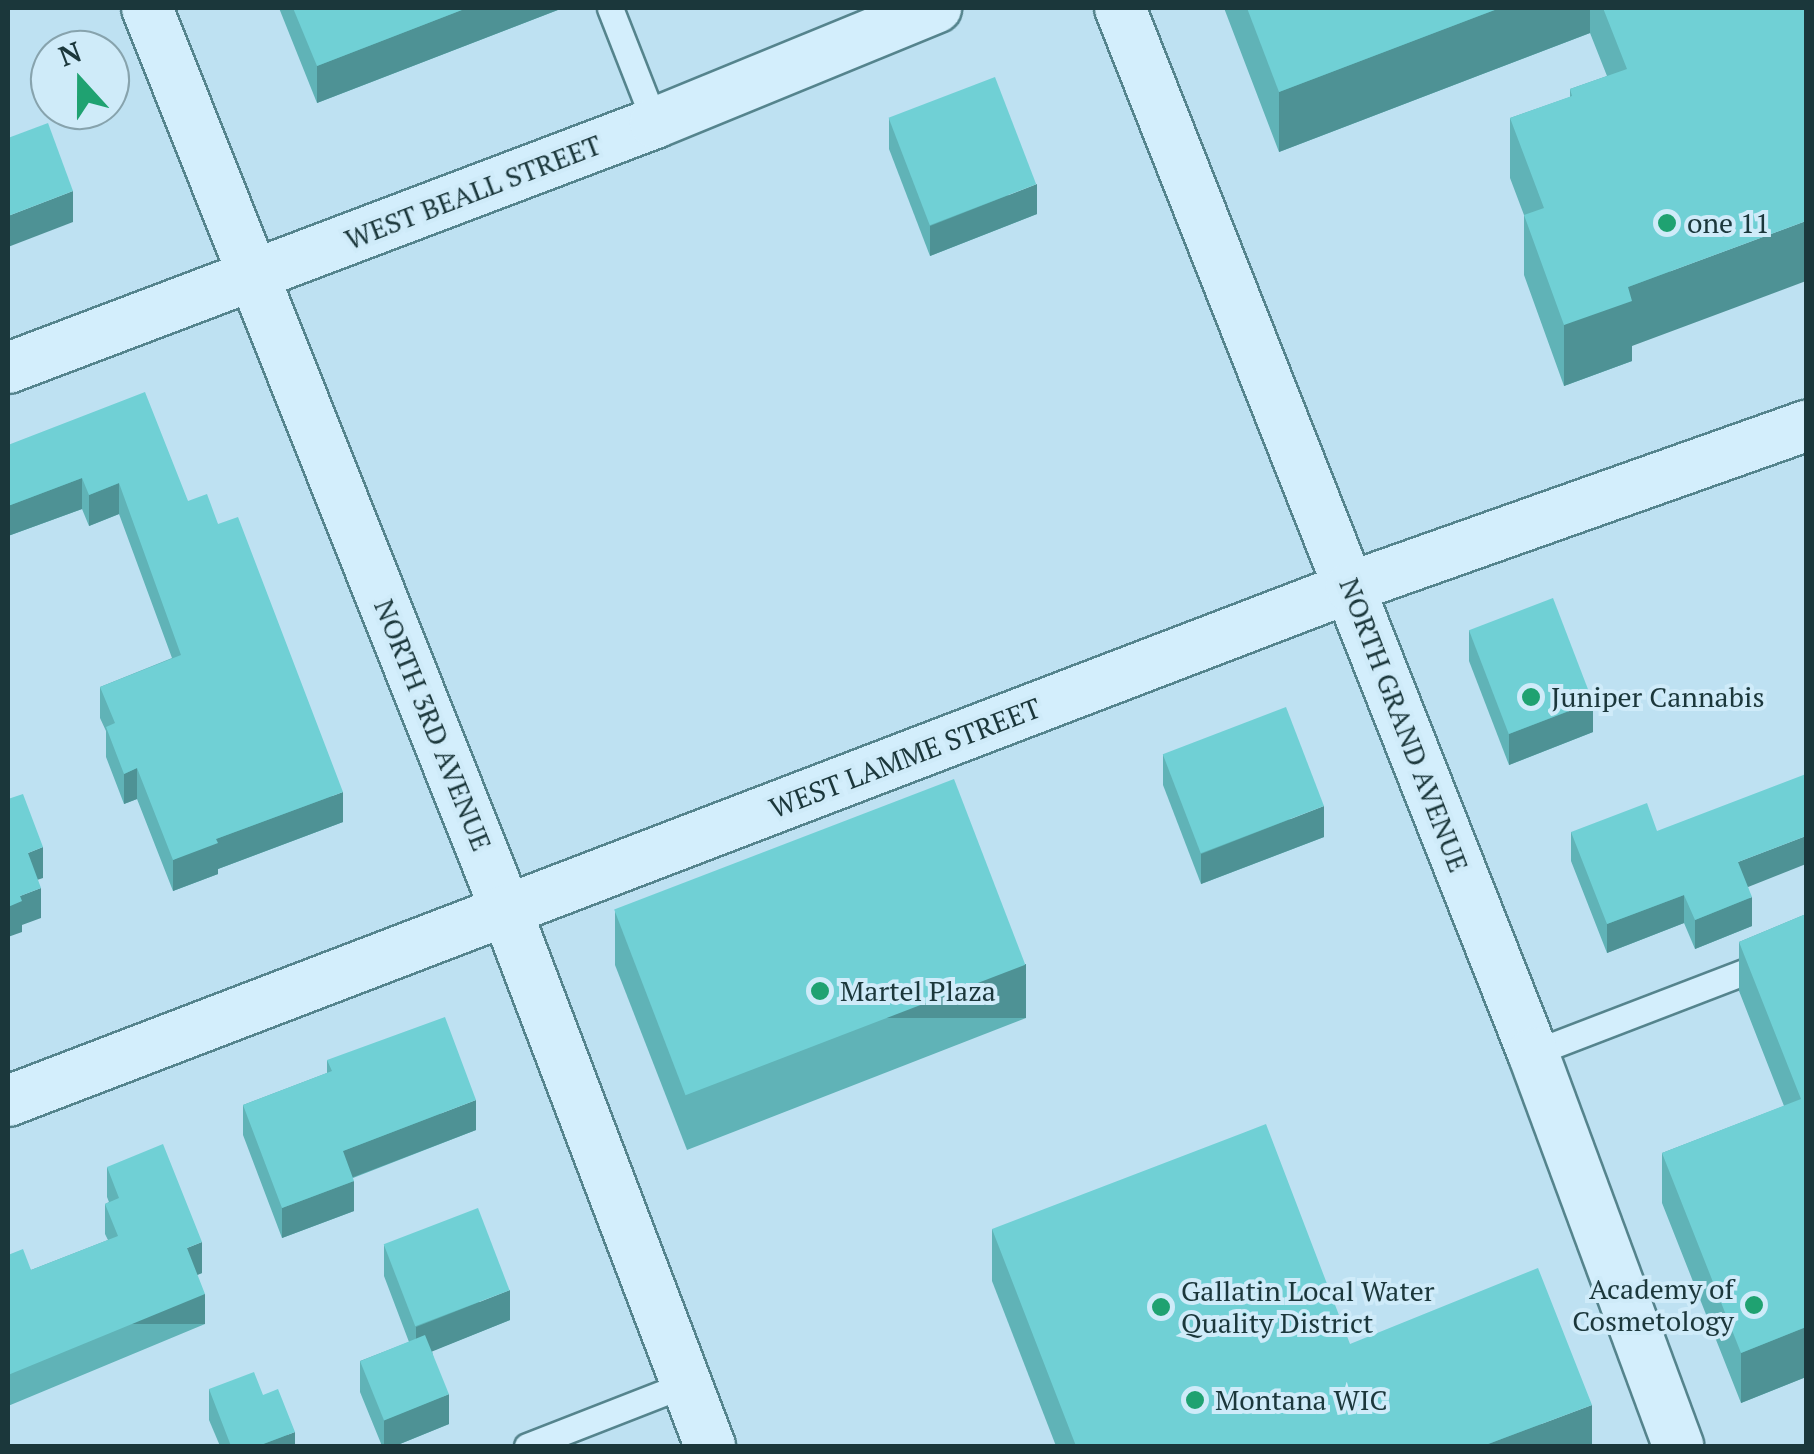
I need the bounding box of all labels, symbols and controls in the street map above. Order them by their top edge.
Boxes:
north arrow [30,30,130,130]
text: N [53,32,86,74]
street label: WEST BEALL STREET [340,128,606,256]
place label: one 11 [1687,206,1770,240]
marker: one 11 [1656,212,1678,234]
street label: NORTH GRAND AVENUE [1332,573,1476,877]
street label: NORTH 3RD AVENUE [367,594,499,856]
place label: Juniper Cannabis [1551,680,1765,714]
marker: Juniper Cannabis [1520,686,1542,708]
street label: WEST LAMME STREET [765,691,1045,825]
place label: Martel Plaza [840,974,996,1008]
marker: Martel Plaza [809,980,831,1002]
place label: Academy of Cosmetology [1572,1272,1734,1338]
place label: Gallatin Local Water Quality District [1181,1274,1435,1340]
marker: Academy of Cosmetology [1743,1294,1765,1316]
marker: Gallatin Local Water Quality District [1150,1296,1172,1318]
place label: Montana WIC [1215,1383,1388,1417]
marker: Montana WIC [1184,1389,1206,1411]

